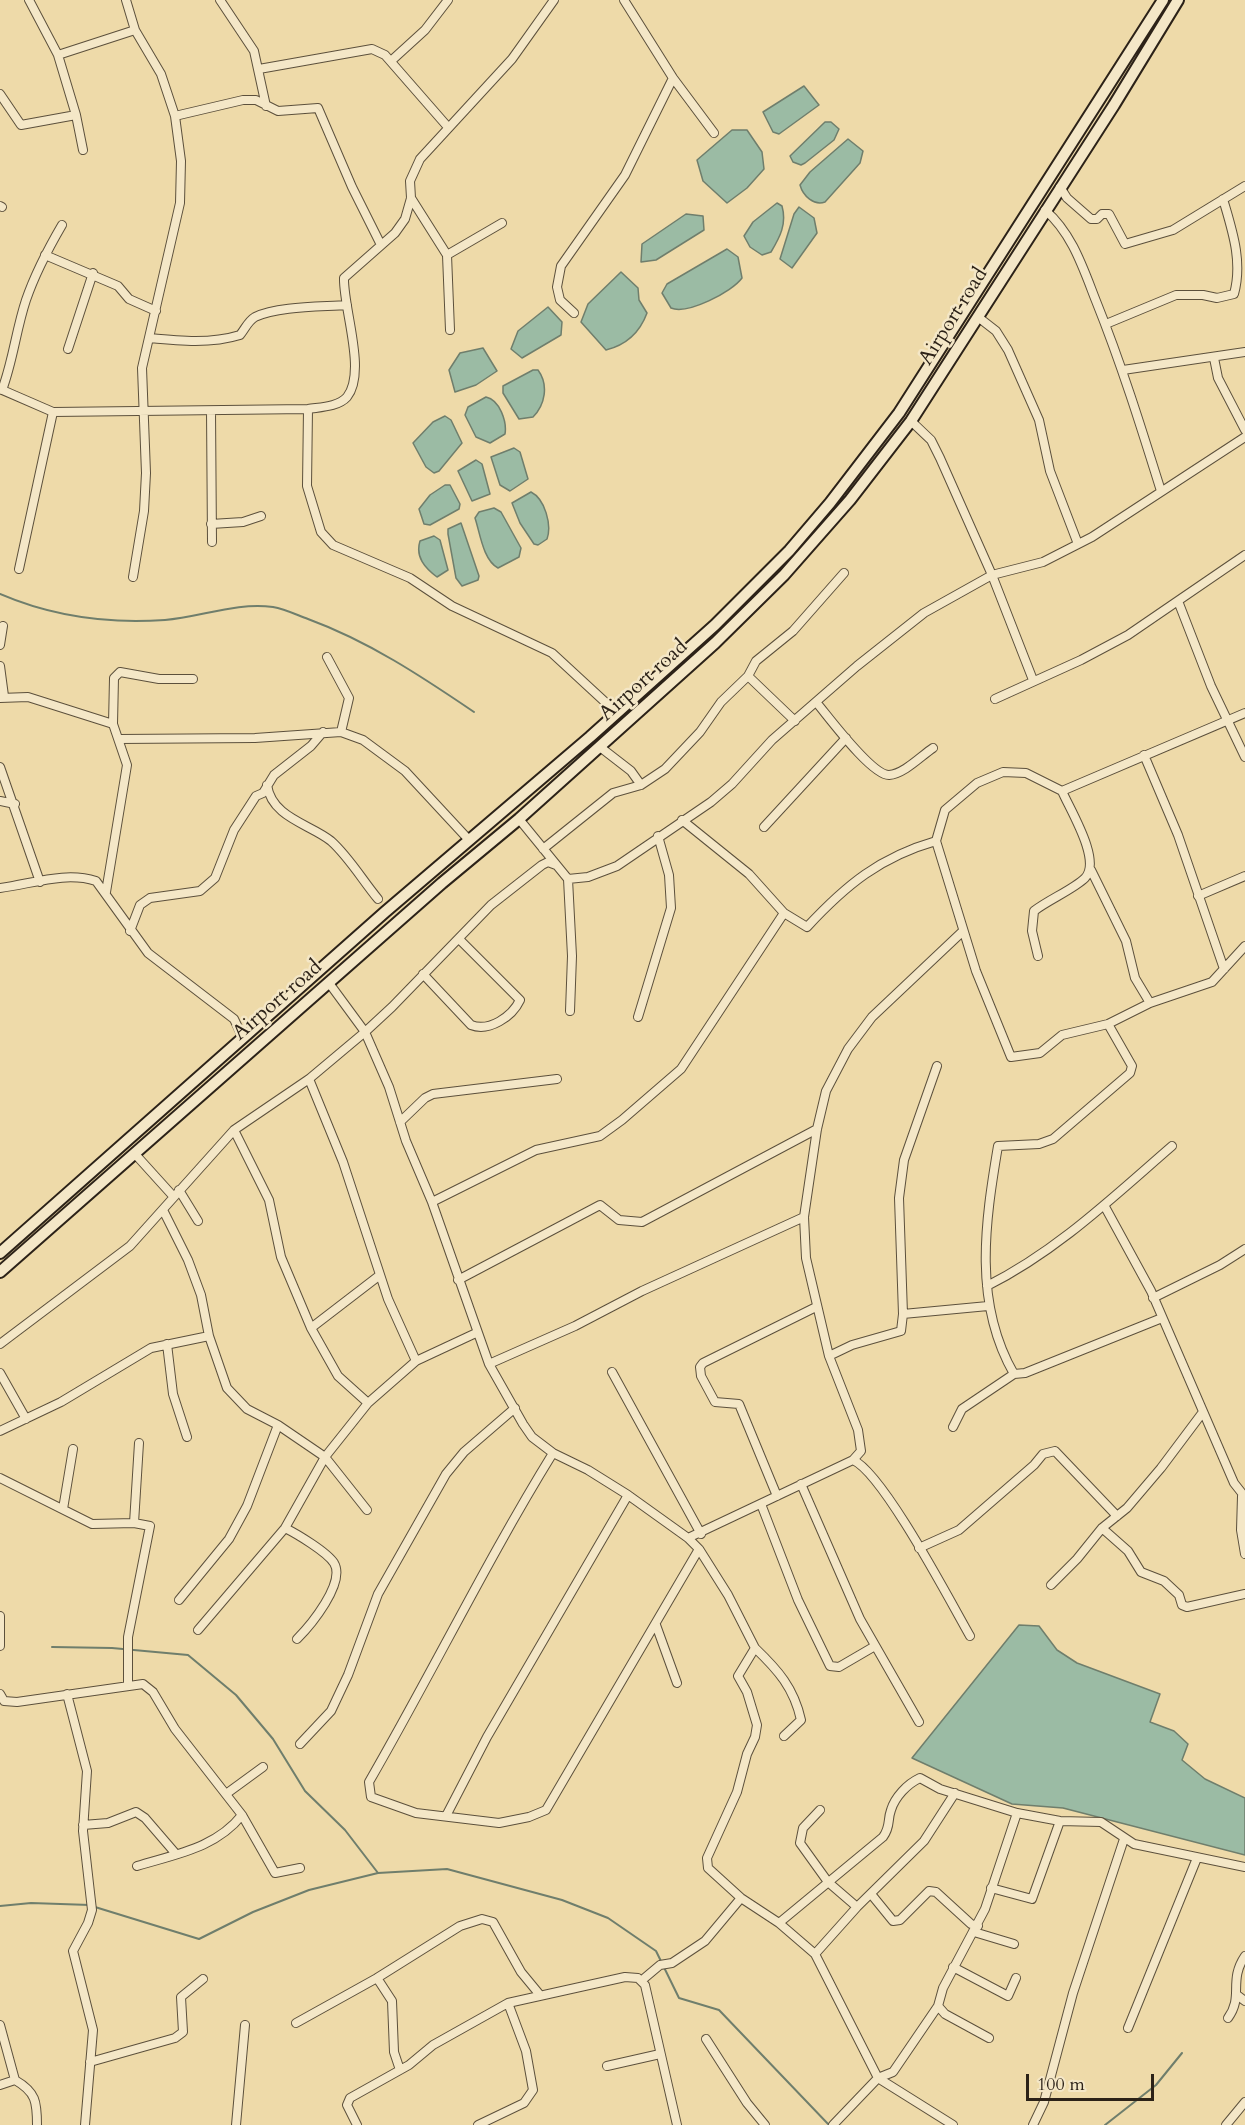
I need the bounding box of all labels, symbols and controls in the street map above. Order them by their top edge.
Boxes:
street label: Airport road [914,264,994,370]
street label: Airport road [595,635,693,727]
street label: Airport road [228,955,328,1047]
scale bar [1029,2062,1156,2100]
text: 100 m [1037,2072,1085,2097]

